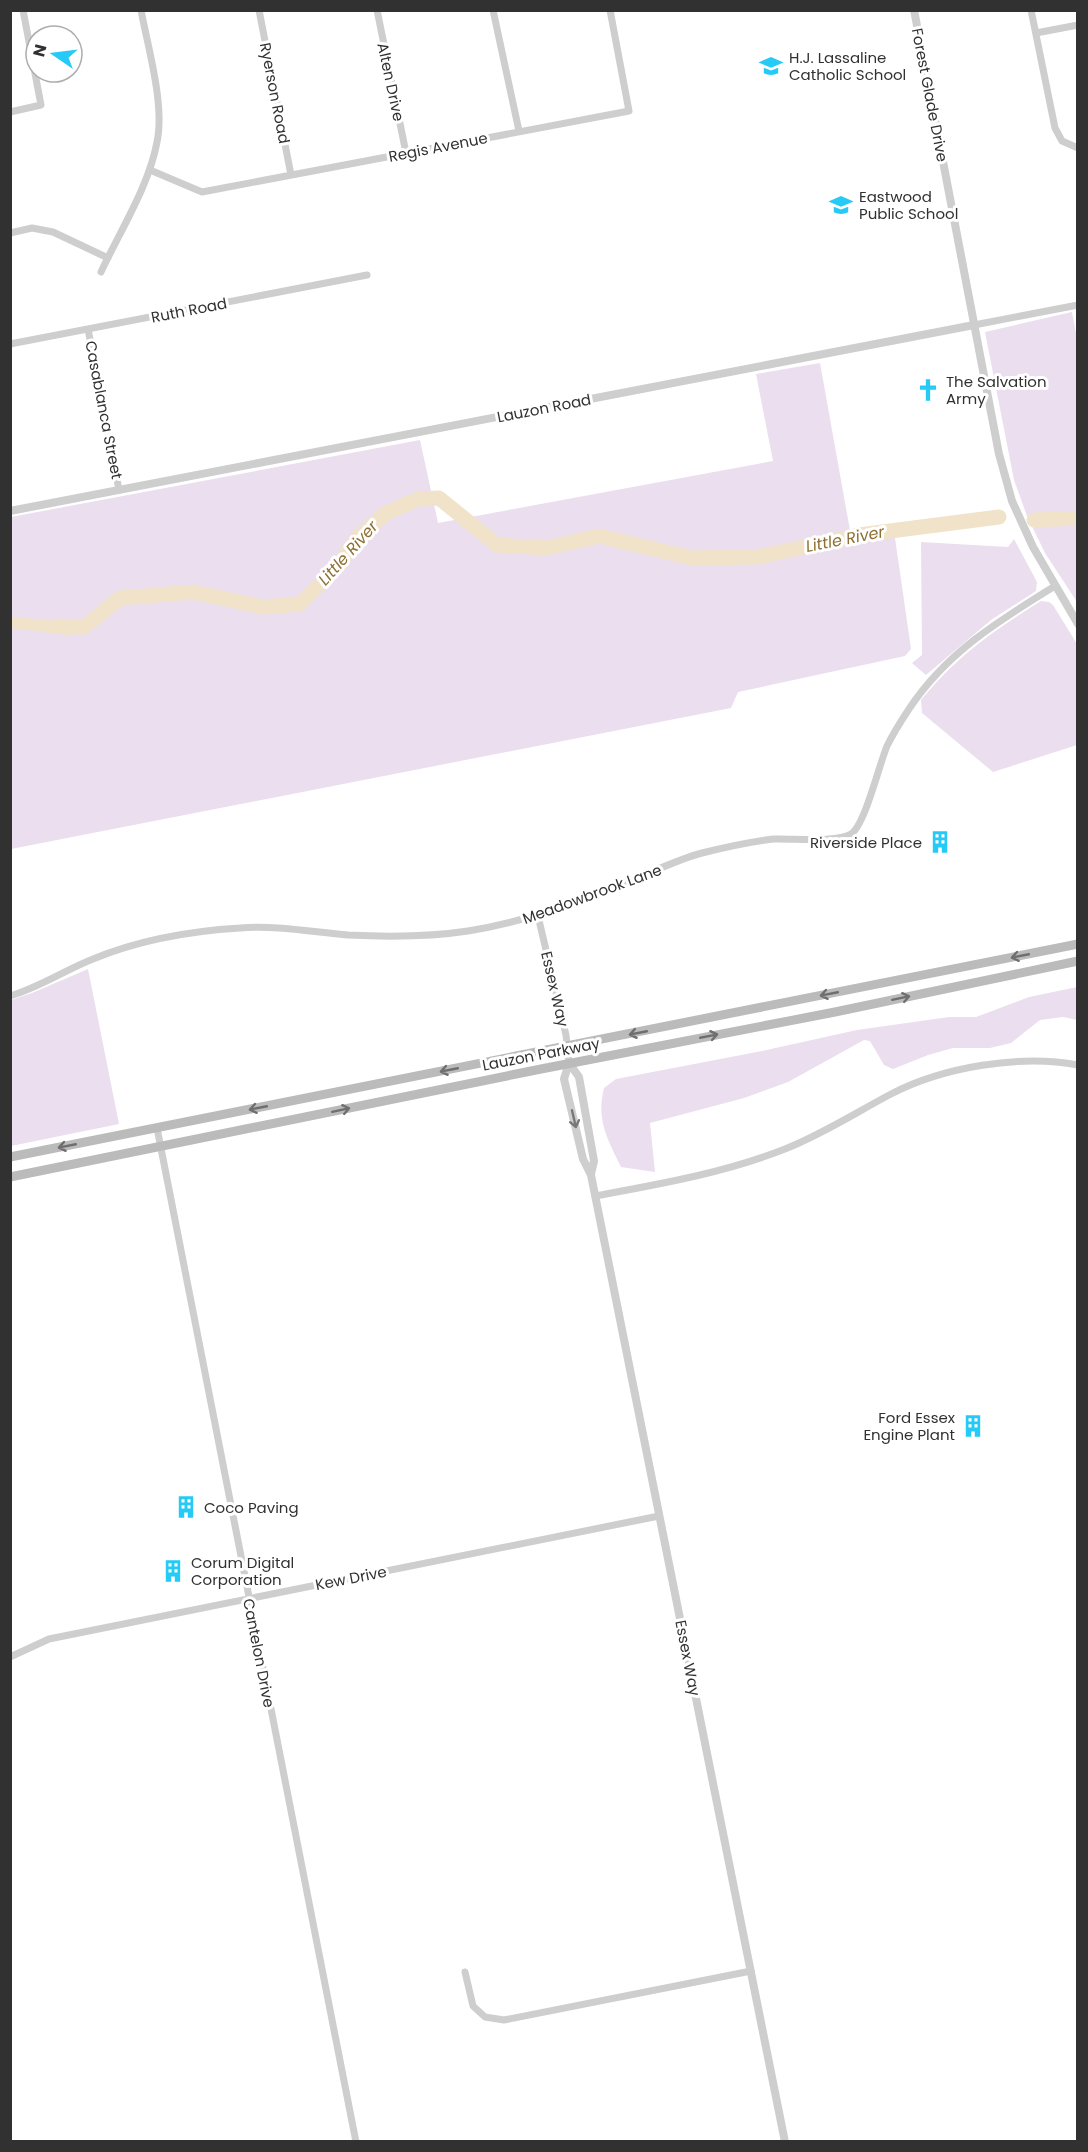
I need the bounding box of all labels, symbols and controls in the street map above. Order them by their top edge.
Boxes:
north arrow [24,24,84,84]
street label: Forest Glade Drive [907,26,953,164]
street label: Ryerson Road [255,41,295,145]
street label: Alten Drive [372,41,410,123]
text: N [27,42,53,59]
place label: H.J. Lassaline Catholic School [789,47,906,85]
school or university icon: H.J. Lassaline Catholic School [758,53,784,79]
street label: Regis Avenue [387,127,489,167]
place label: Eastwood Public School [859,186,958,224]
school or university icon: Eastwood Public School [828,192,854,218]
street label: Ruth Road [149,292,229,328]
street label: Casablanca Street [80,339,128,481]
place label: The Salvation Army [946,371,1047,409]
church icon: The Salvation Army [915,377,941,403]
street label: Lauzon Road [495,389,593,427]
water label: Little River [313,515,384,590]
water label: Little River [804,520,887,558]
building icon: Riverside Place [927,829,953,855]
place label: Riverside Place [810,832,922,853]
street label: Meadowbrook Lane [520,859,664,929]
street label: Essex Way [536,949,574,1029]
one-way arrow [1011,951,1030,962]
one-way arrow [820,989,839,1000]
one-way arrow [890,992,910,1003]
one-way arrow [629,1027,648,1039]
one-way arrow [699,1030,719,1041]
street label: Lauzon Parkway [480,1032,602,1076]
one-way arrow [440,1065,459,1076]
one-way arrow [249,1103,268,1114]
one-way arrow [331,1104,351,1115]
one-way arrow [568,1110,580,1129]
one-way arrow [57,1141,77,1152]
place label: Ford Essex Engine Plant [863,1407,955,1445]
building icon: Ford Essex Engine Plant [960,1413,986,1439]
building icon: Coco Paving [173,1494,199,1520]
place label: Coco Paving [204,1497,299,1518]
place label: Corum Digital Corporation [191,1552,294,1590]
building icon: Corum Digital Corporation [160,1558,186,1584]
street label: Kew Drive [314,1561,388,1595]
street label: Cantelon Drive [238,1597,280,1709]
street label: Essex Way [670,1618,706,1698]

